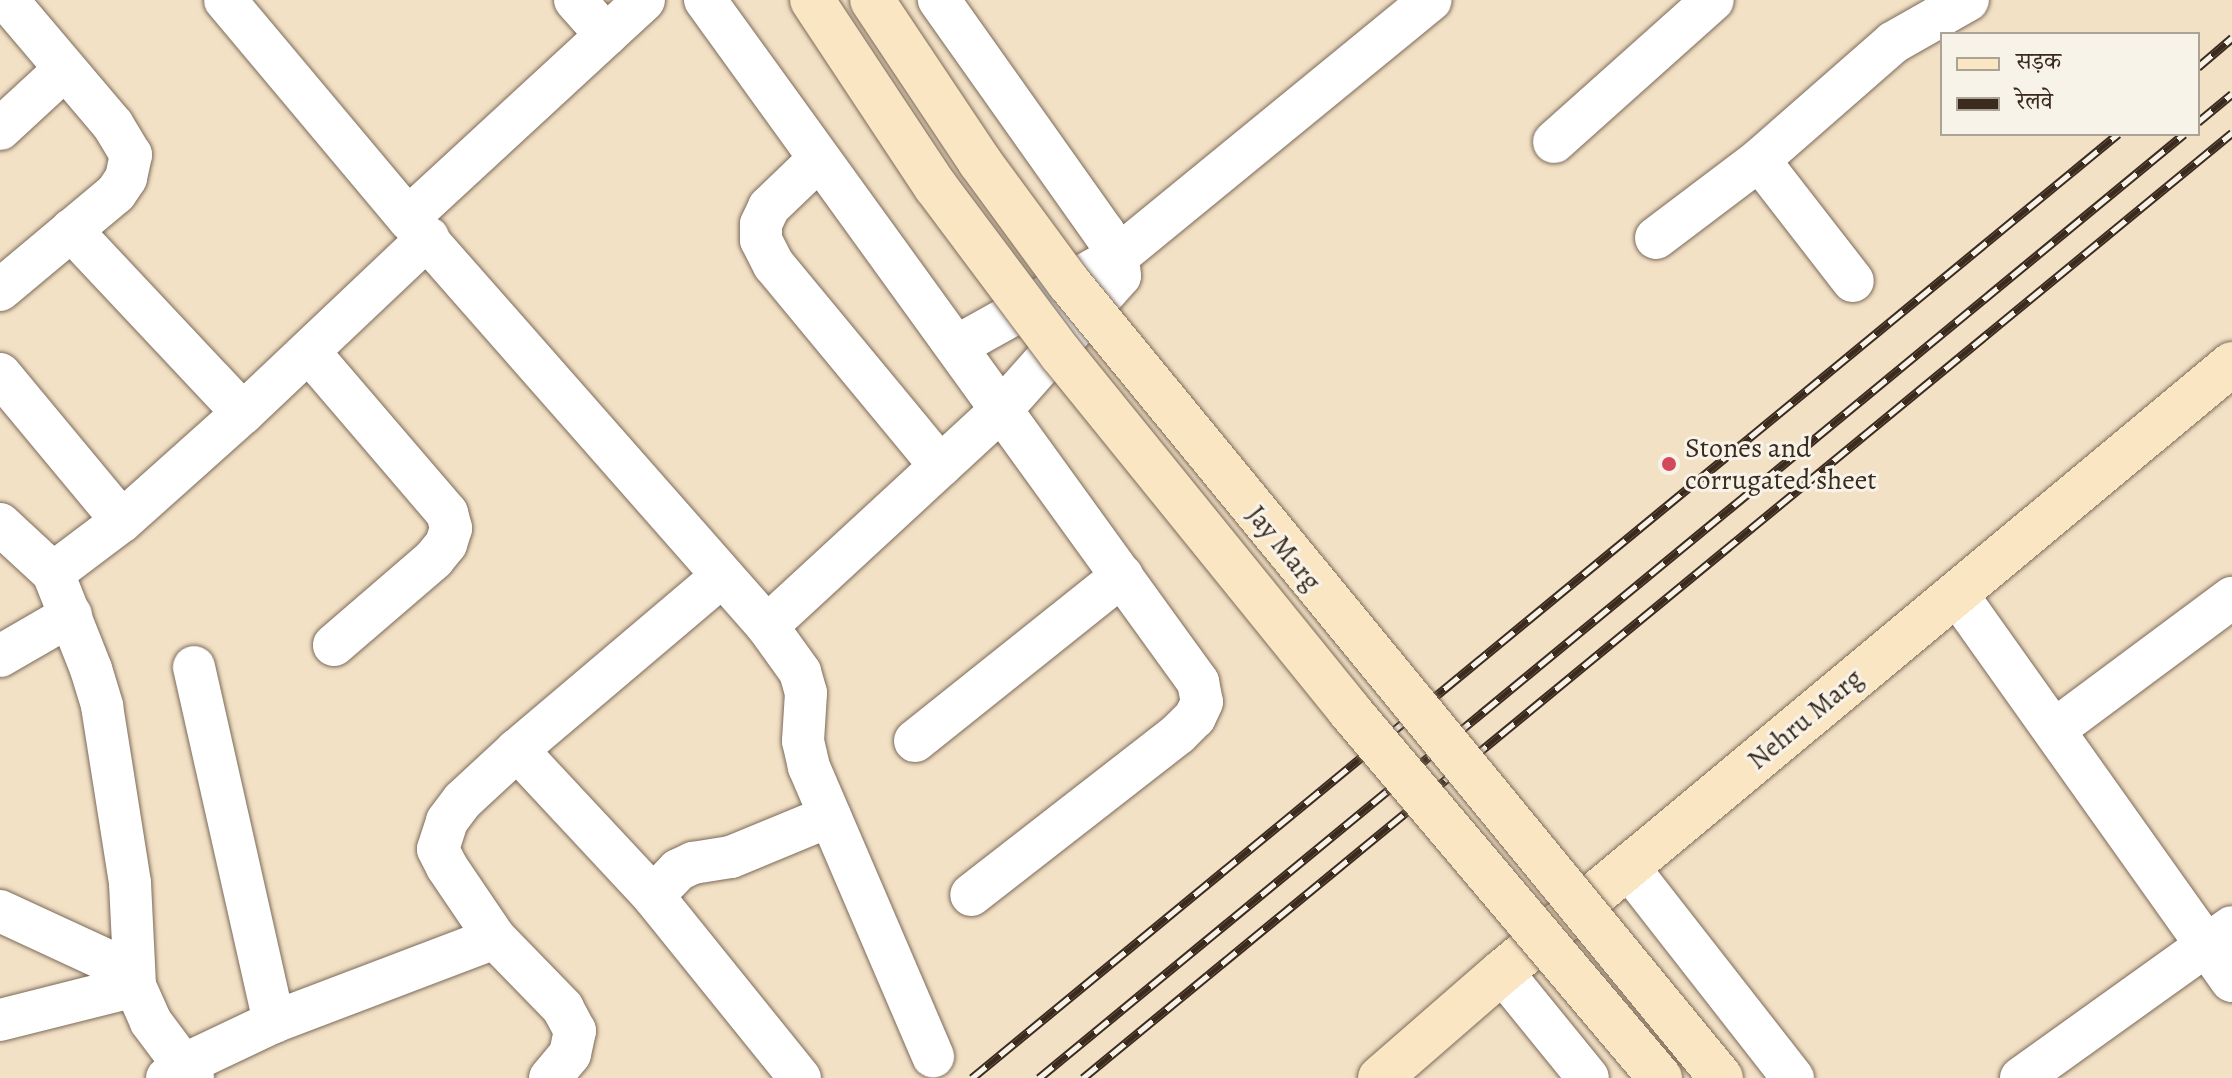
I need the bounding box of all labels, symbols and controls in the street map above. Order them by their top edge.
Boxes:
legend [1940,32,2200,136]
text: सड़क [2016,45,2061,77]
text: रेलवे [2016,85,2053,117]
place label: Stones and corrugated sheet [1685,431,1877,497]
marker: Stones and corrugated sheet [1660,455,1678,473]
street label: Jay Marg [1239,499,1329,597]
street label: Nehru Marg [1741,661,1869,777]

